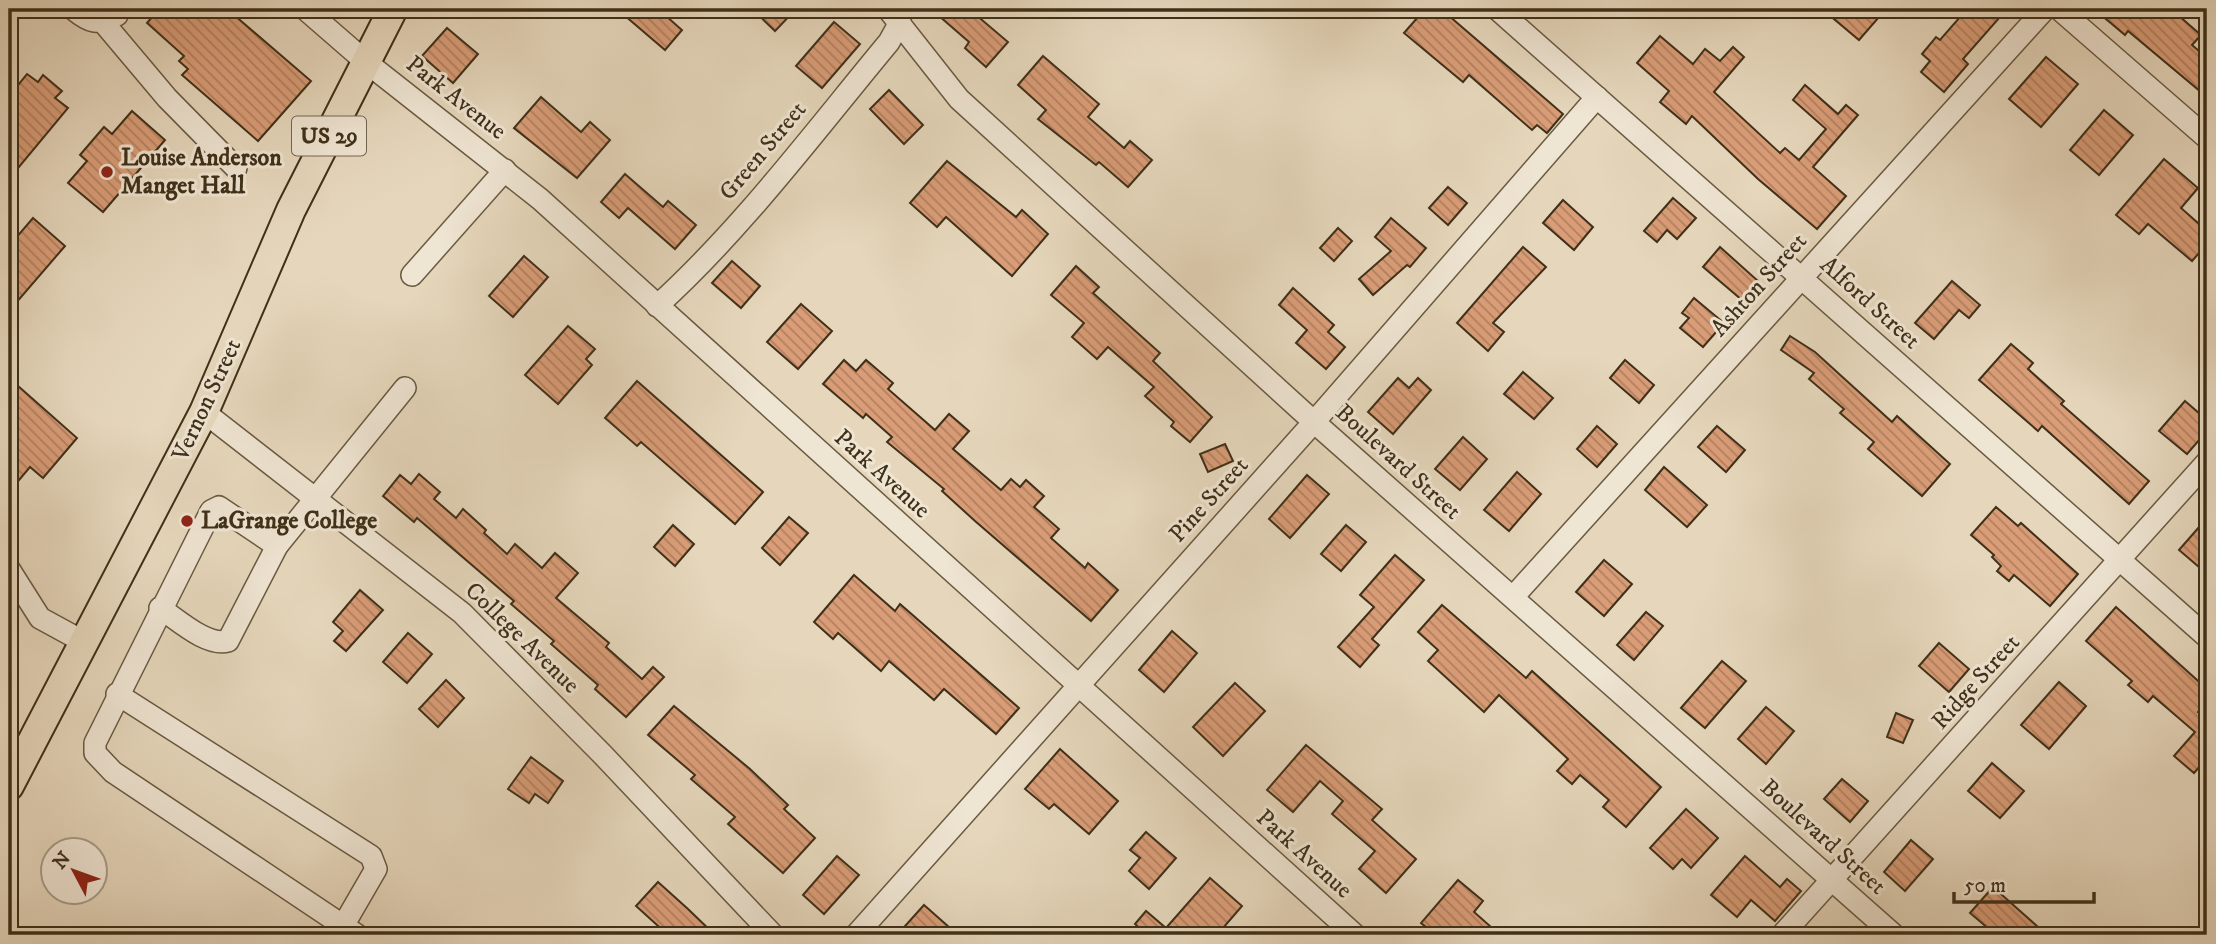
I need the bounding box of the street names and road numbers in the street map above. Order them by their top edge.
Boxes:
street label: Park Avenue [400,49,512,147]
street label: Green Street [713,95,813,207]
road number: US 29 [292,116,366,155]
street label: Ashton Street [1705,227,1814,343]
street label: Alford Street [1814,250,1926,356]
street label: Vernon Street [165,334,248,467]
street label: Boulevard Street [1329,398,1467,527]
street label: Park Avenue [828,423,936,525]
street label: Pine Street [1163,451,1255,549]
street label: College Avenue [458,576,586,700]
street label: Ridge Street [1925,628,2027,736]
street label: Boulevard Street [1754,773,1892,902]
street label: Park Avenue [1250,803,1358,905]

